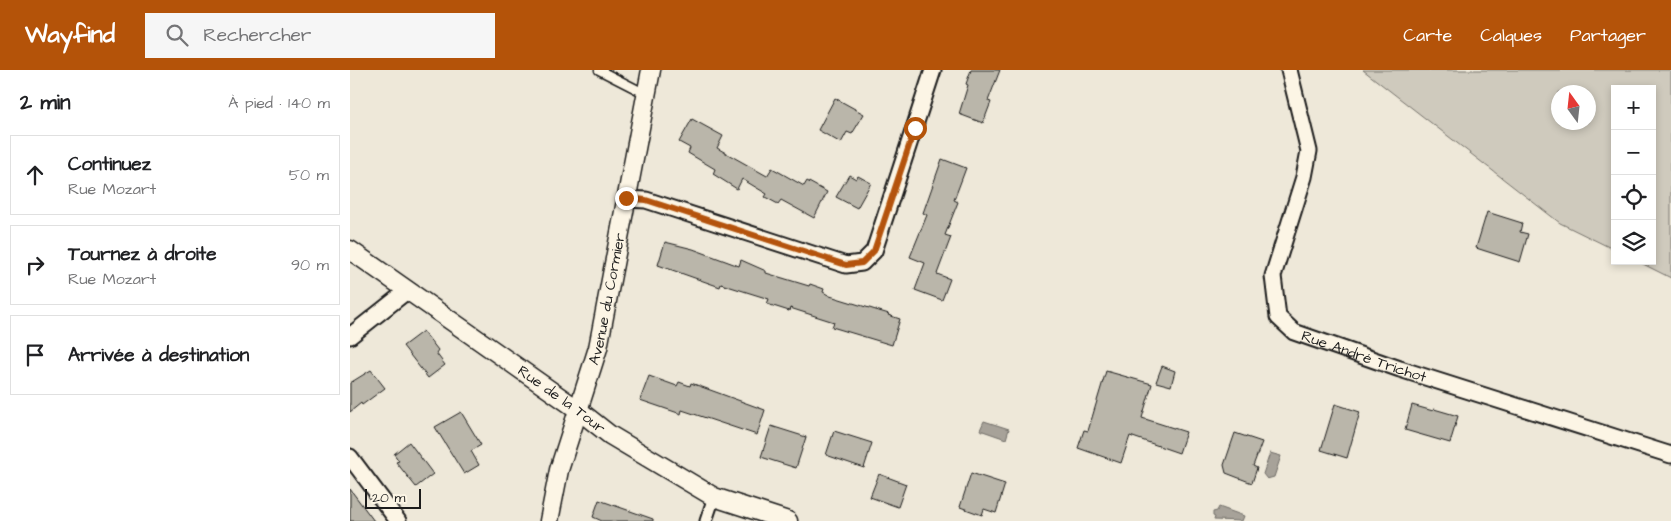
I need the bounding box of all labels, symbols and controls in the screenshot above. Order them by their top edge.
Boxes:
search box [145,13,495,58]
text: Wayfind [25,18,115,52]
icon: search [163,21,191,49]
text: Rechercher [203,22,311,49]
text: Carte [1403,23,1452,48]
text: Calques [1480,23,1542,48]
text: Partager [1570,23,1646,48]
north arrow [1551,85,1596,130]
map controls [1611,85,1656,265]
button: + [1611,85,1656,130]
text: 2 min [20,88,70,117]
text: À pied · 140 m [228,92,330,114]
route start [904,117,927,140]
button: − [1611,130,1656,175]
text: Continuez [68,151,151,178]
icon: ahead [21,161,49,189]
text: 50 m [289,164,329,186]
button: locate [1611,175,1656,220]
text: Rue Mozart [68,178,156,200]
route end [615,187,638,210]
button: layers [1611,220,1656,265]
street label: Avenue du Cormier [583,231,631,368]
text: Tournez à droite [68,241,216,268]
icon: right [21,251,49,279]
text: 90 m [291,254,329,276]
text: Rue Mozart [68,268,156,290]
street label: Rue André Trichot [1298,325,1429,388]
icon: arrive [21,341,49,369]
text: Arrivée à destination [68,342,249,369]
street label: Rue de la Tour [513,361,610,439]
scale bar [365,486,421,509]
text: 20 m [372,488,405,508]

